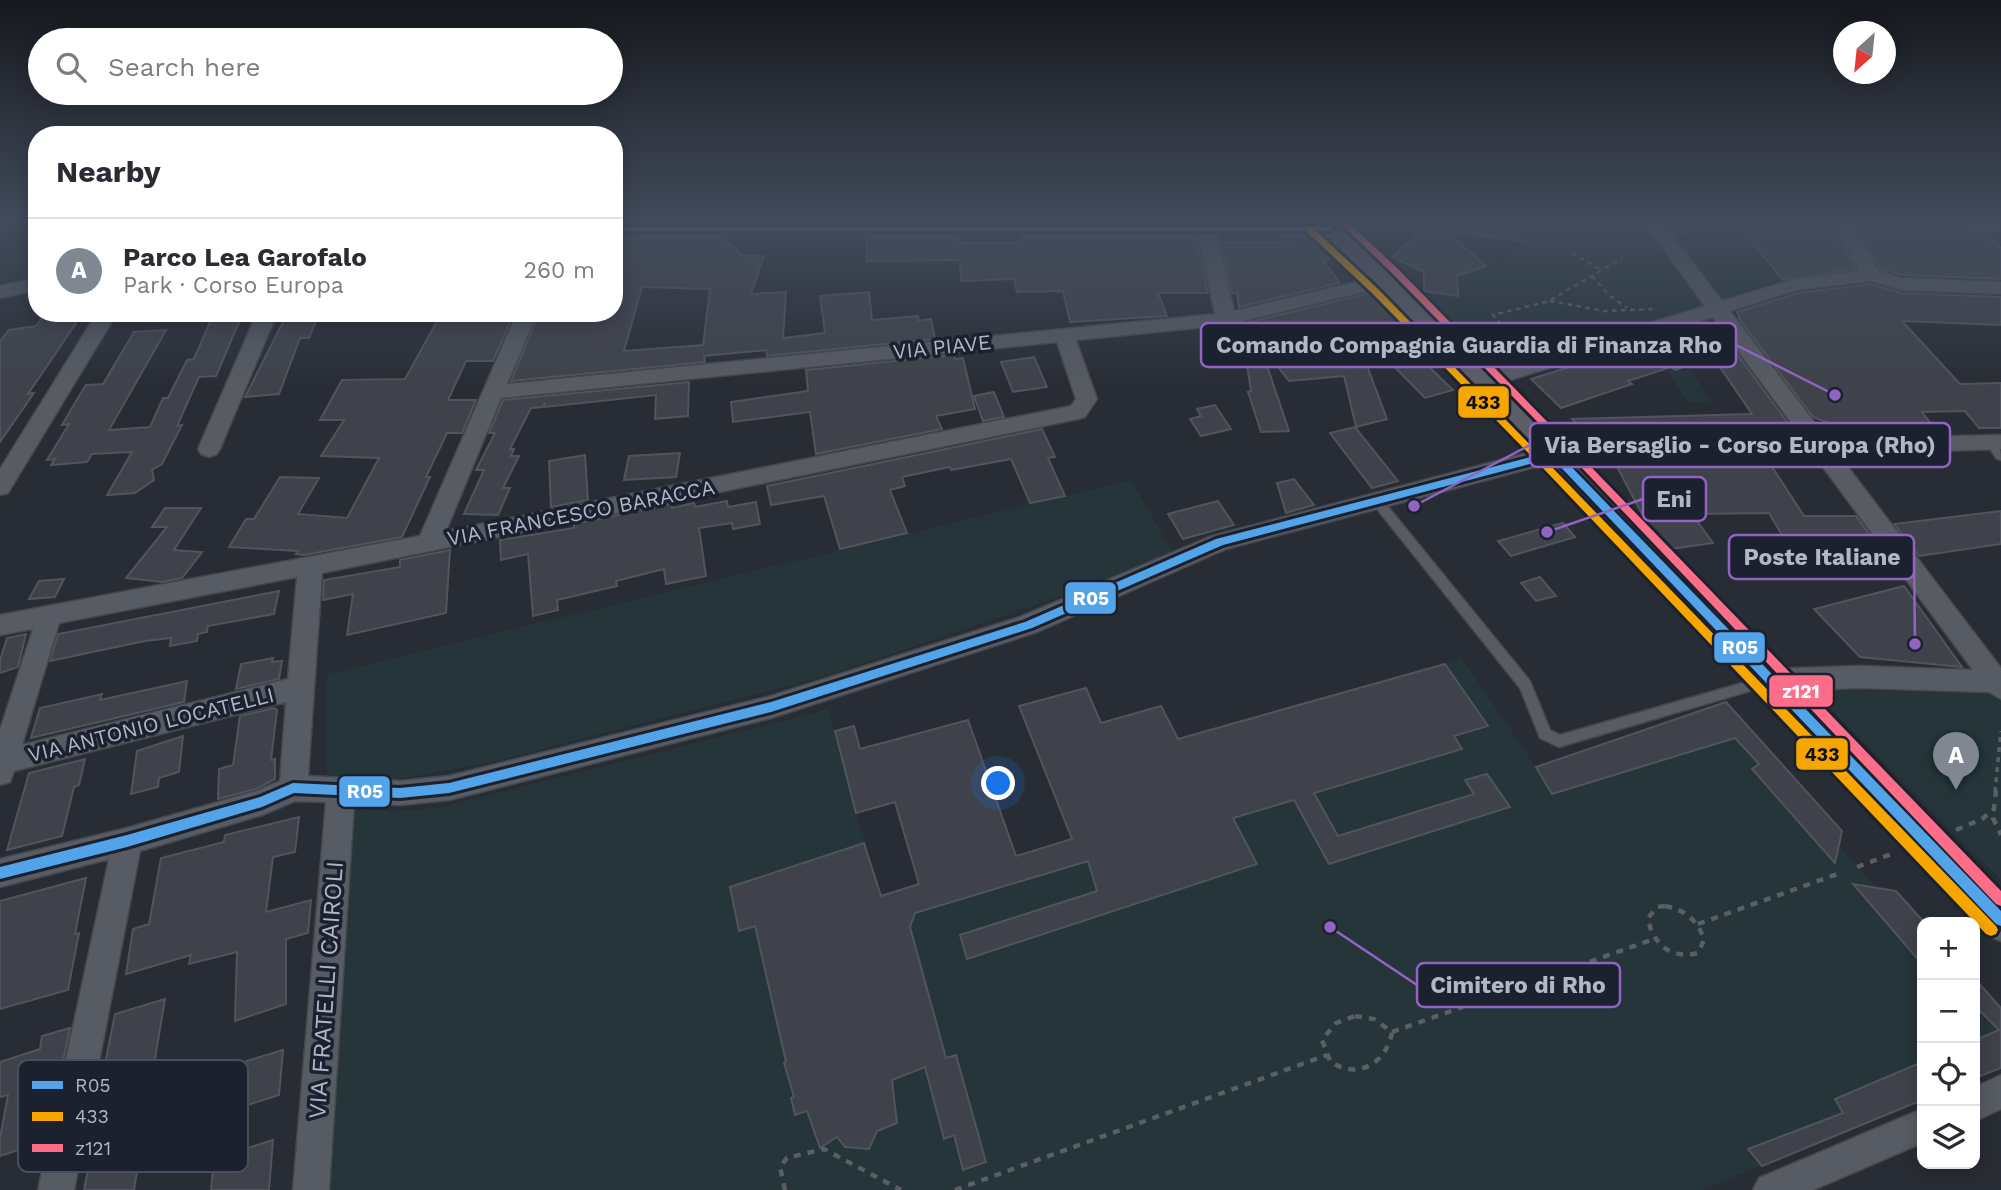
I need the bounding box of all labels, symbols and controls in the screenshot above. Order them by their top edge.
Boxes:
north arrow [1833,21,1896,84]
search box [28,28,623,105]
icon: search [52,48,90,86]
text: Search here [108,52,260,82]
text: Nearby [56,154,161,189]
text: Parco Lea Garofalo [123,242,367,272]
text: A [71,257,87,284]
text: 260 m [524,257,595,284]
text: Park · Corso Europa [123,272,344,299]
callout: Comando Compagnia Guardia di Finanza Rho [1201,323,1736,367]
street label: VIA PIAVE [892,329,992,364]
text: Comando Compagnia Guardia di Finanza Rho [1216,332,1722,359]
line badge: 433 [1457,385,1510,419]
text: 433 [1466,391,1500,414]
callout: Via Bersaglio - Corso Europa (Rho) [1530,423,1950,467]
text: Via Bersaglio - Corso Europa (Rho) [1544,432,1936,459]
street label: VIA FRANCESCO BARACCA [445,474,717,551]
callout: Eni [1643,477,1706,521]
text: Eni [1656,486,1692,513]
callout: Poste Italiane [1729,535,1914,579]
text: Poste Italiane [1744,544,1900,571]
line badge: R05 [1064,581,1117,615]
text: R05 [1073,587,1109,610]
line badge: R05 [1713,631,1766,664]
text: R05 [1722,636,1758,659]
line badge: z121 [1768,674,1834,708]
text: z121 [1782,680,1820,703]
street label: VIA ANTONIO LOCATELLI [25,682,276,767]
pin: A [1933,732,1979,790]
line badge: 433 [1795,737,1849,771]
text: 433 [1805,743,1839,766]
your location [981,766,1015,800]
line badge: R05 [338,775,391,808]
text: R05 [347,780,383,803]
street label: VIA FRATELLI CAIROLI [303,860,349,1120]
map controls [1917,917,1980,1169]
button: + [1917,917,1980,980]
callout: Cimitero di Rho [1417,963,1620,1007]
text: Cimitero di Rho [1430,972,1606,999]
button: − [1917,980,1980,1043]
button: locate [1917,1043,1980,1106]
legend [18,1060,248,1172]
text: R05 [75,1074,111,1097]
text: 433 [75,1105,109,1128]
button: layers [1917,1106,1980,1169]
text: z121 [75,1137,111,1160]

